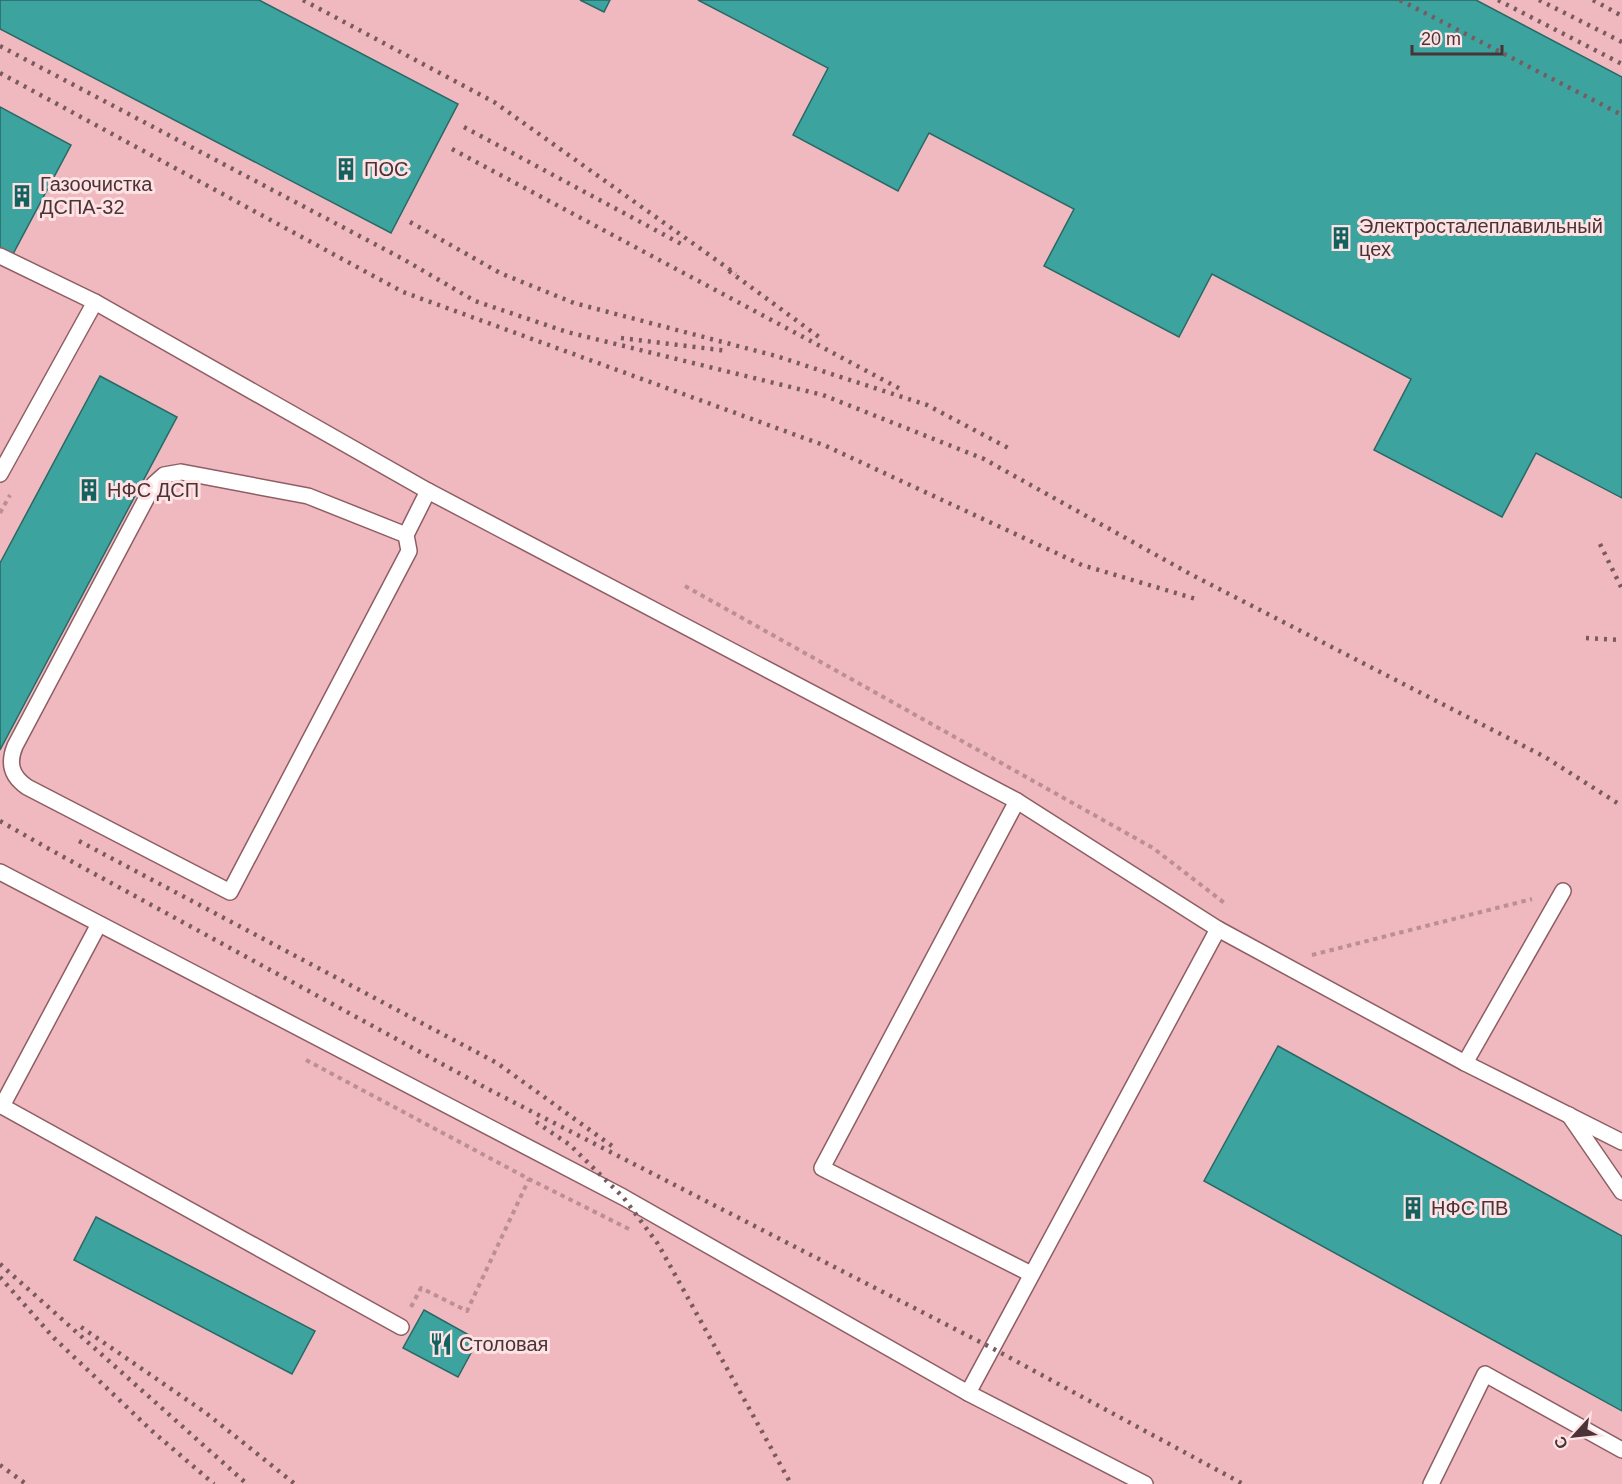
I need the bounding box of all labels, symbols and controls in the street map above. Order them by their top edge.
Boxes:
scale bar [1412,18,1502,56]
text: 20 m [1421,29,1461,49]
building icon: ПОС [333,156,359,182]
place label: ПОС [364,158,408,180]
place label: Газоочистка ДСПА-32 [40,173,153,218]
building icon: Газоочистка ДСПА-32 [9,183,35,209]
place label: Электросталеплавильный цех [1359,215,1603,260]
building icon: Электросталеплавильный цех [1328,225,1354,251]
building icon: НФС ДСП [76,477,102,503]
place label: НФС ДСП [107,479,199,501]
building icon: НФС ПВ [1400,1195,1426,1221]
place label: НФС ПВ [1431,1197,1508,1219]
restaurant icon: Столовая [428,1331,454,1357]
place label: Столовая [459,1333,548,1355]
north arrow [1544,1406,1604,1466]
text: С [1551,1433,1571,1452]

